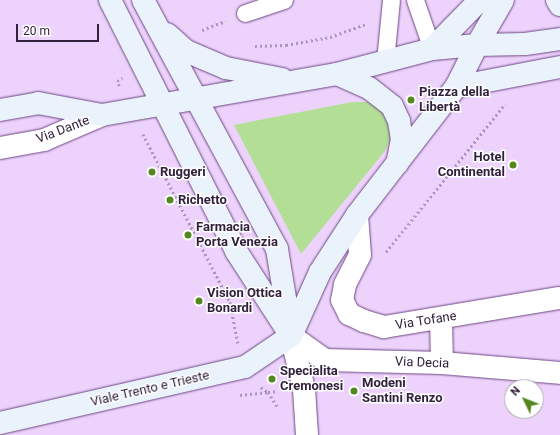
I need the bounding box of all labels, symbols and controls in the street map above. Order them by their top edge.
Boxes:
scale bar [18,16,101,42]
text: 20 m [23,24,50,38]
place label: Piazza della Libertà [419,85,489,116]
marker: Piazza della Libertà [406,95,416,105]
street label: Via Dante [34,113,92,147]
place label: Hotel Continental [438,150,505,181]
marker: Hotel Continental [508,160,518,170]
place label: Ruggeri [160,164,206,180]
marker: Ruggeri [147,167,157,177]
place label: Richetto [178,192,227,208]
marker: Richetto [165,195,175,205]
place label: Farmacia Porta Venezia [196,220,278,251]
marker: Farmacia Porta Venezia [183,230,193,240]
place label: Vision Ottica Bonardi [207,286,282,317]
marker: Vision Ottica Bonardi [194,296,204,306]
street label: Via Tofane [394,308,458,334]
street label: Via Decia [395,354,449,372]
place label: Specialita Cremonesi [280,364,343,395]
street label: Viale Trento e Trieste [89,368,211,410]
marker: Specialita Cremonesi [267,374,277,384]
place label: Modeni Santini Renzo [362,376,443,407]
north arrow [504,379,544,419]
text: N [508,384,523,398]
marker: Modeni Santini Renzo [349,386,359,396]

